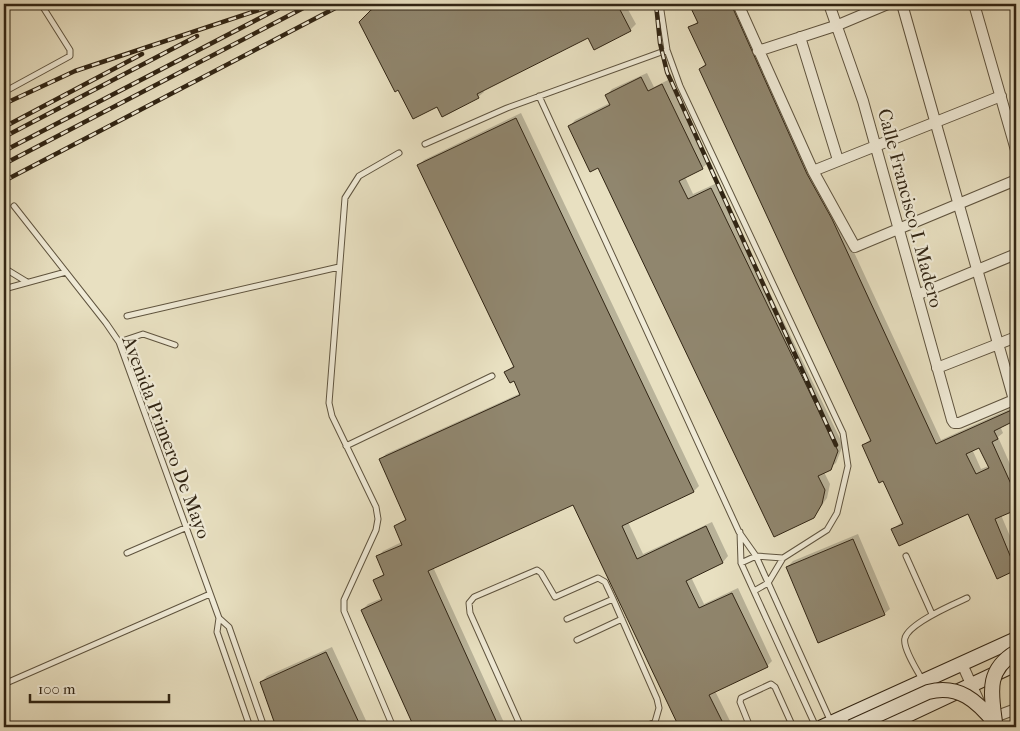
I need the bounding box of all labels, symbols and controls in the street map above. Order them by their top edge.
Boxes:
street label: Calle Francisco I. Madero [873,106,947,311]
street label: Avenida Primero De Mayo [117,332,215,542]
scale bar [30,671,169,703]
text: 100 m [38,680,76,698]

